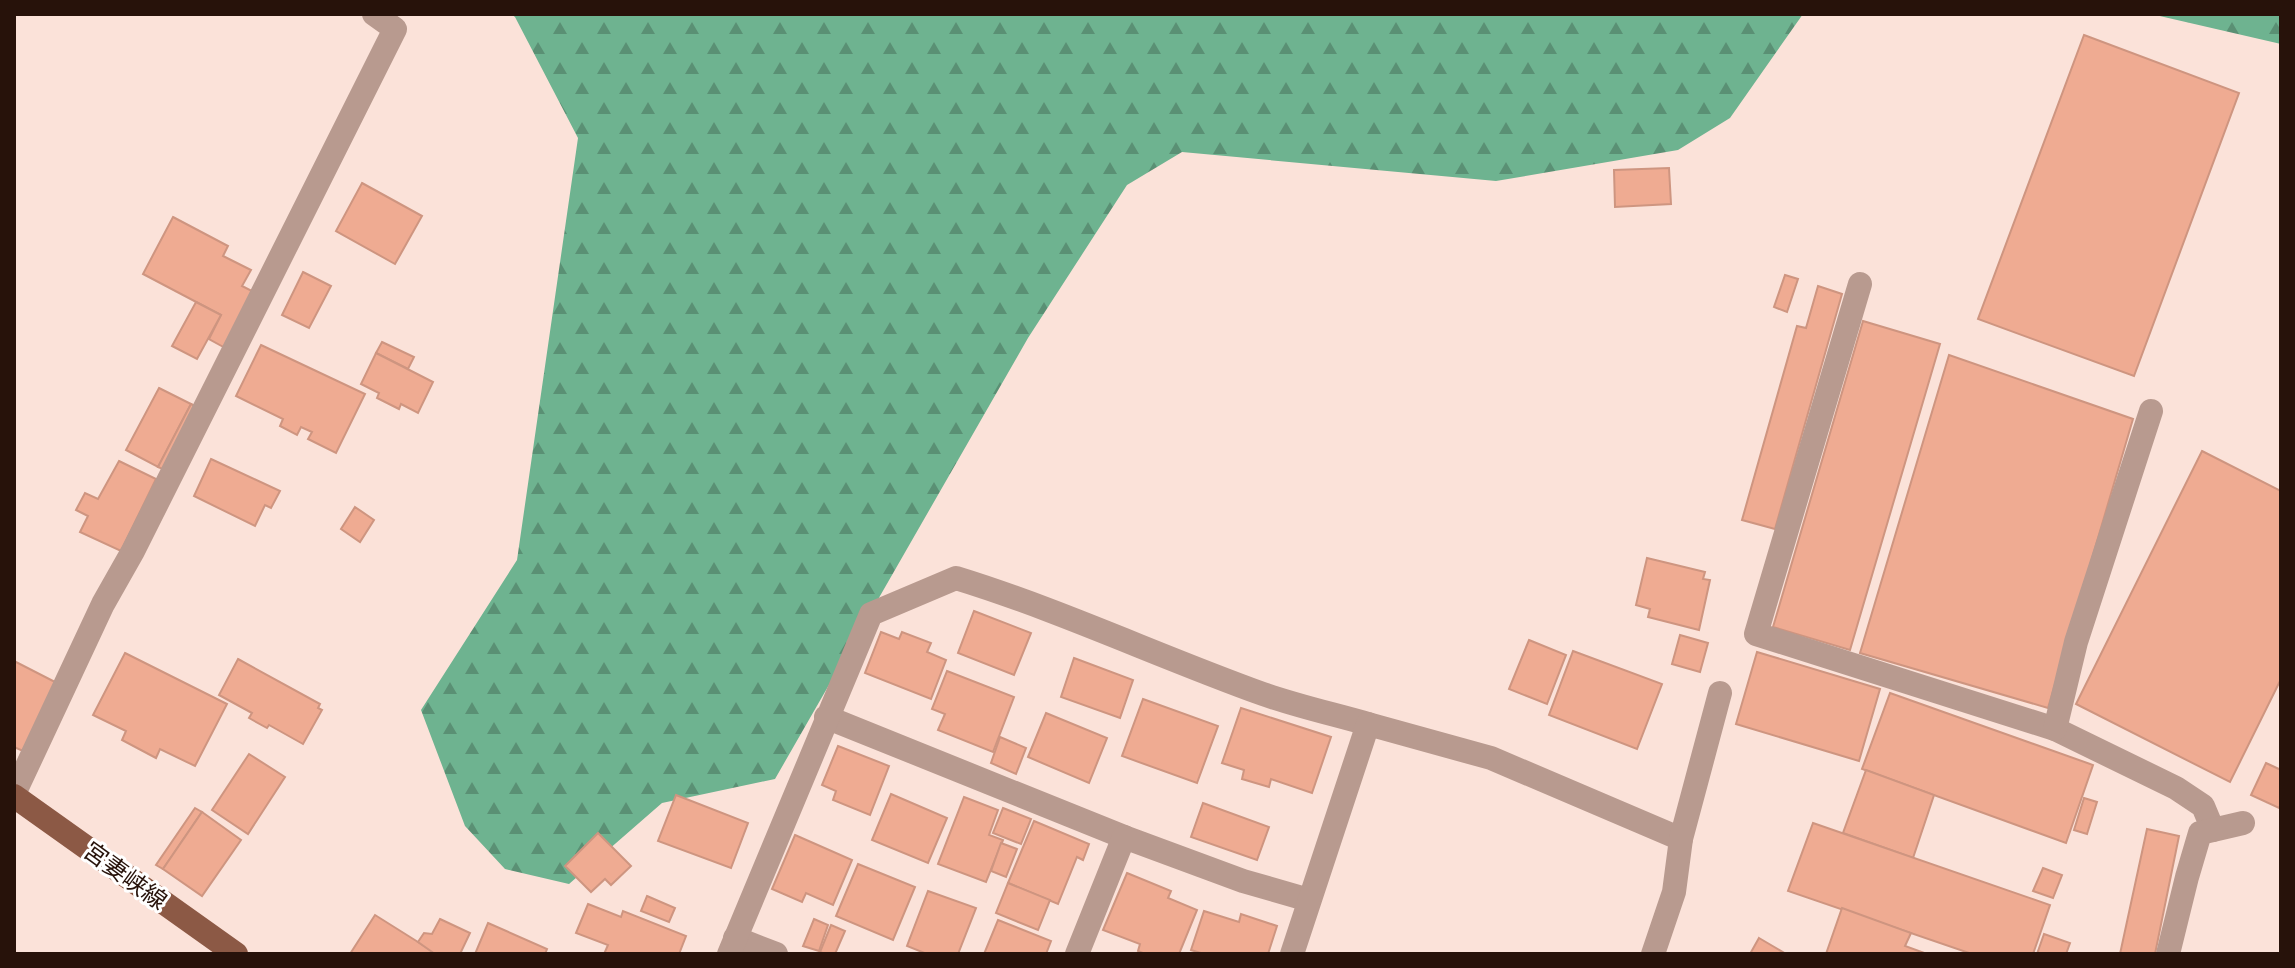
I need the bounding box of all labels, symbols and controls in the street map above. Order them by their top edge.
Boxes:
street label: 宮妻峡線 [77,835,173,917]

